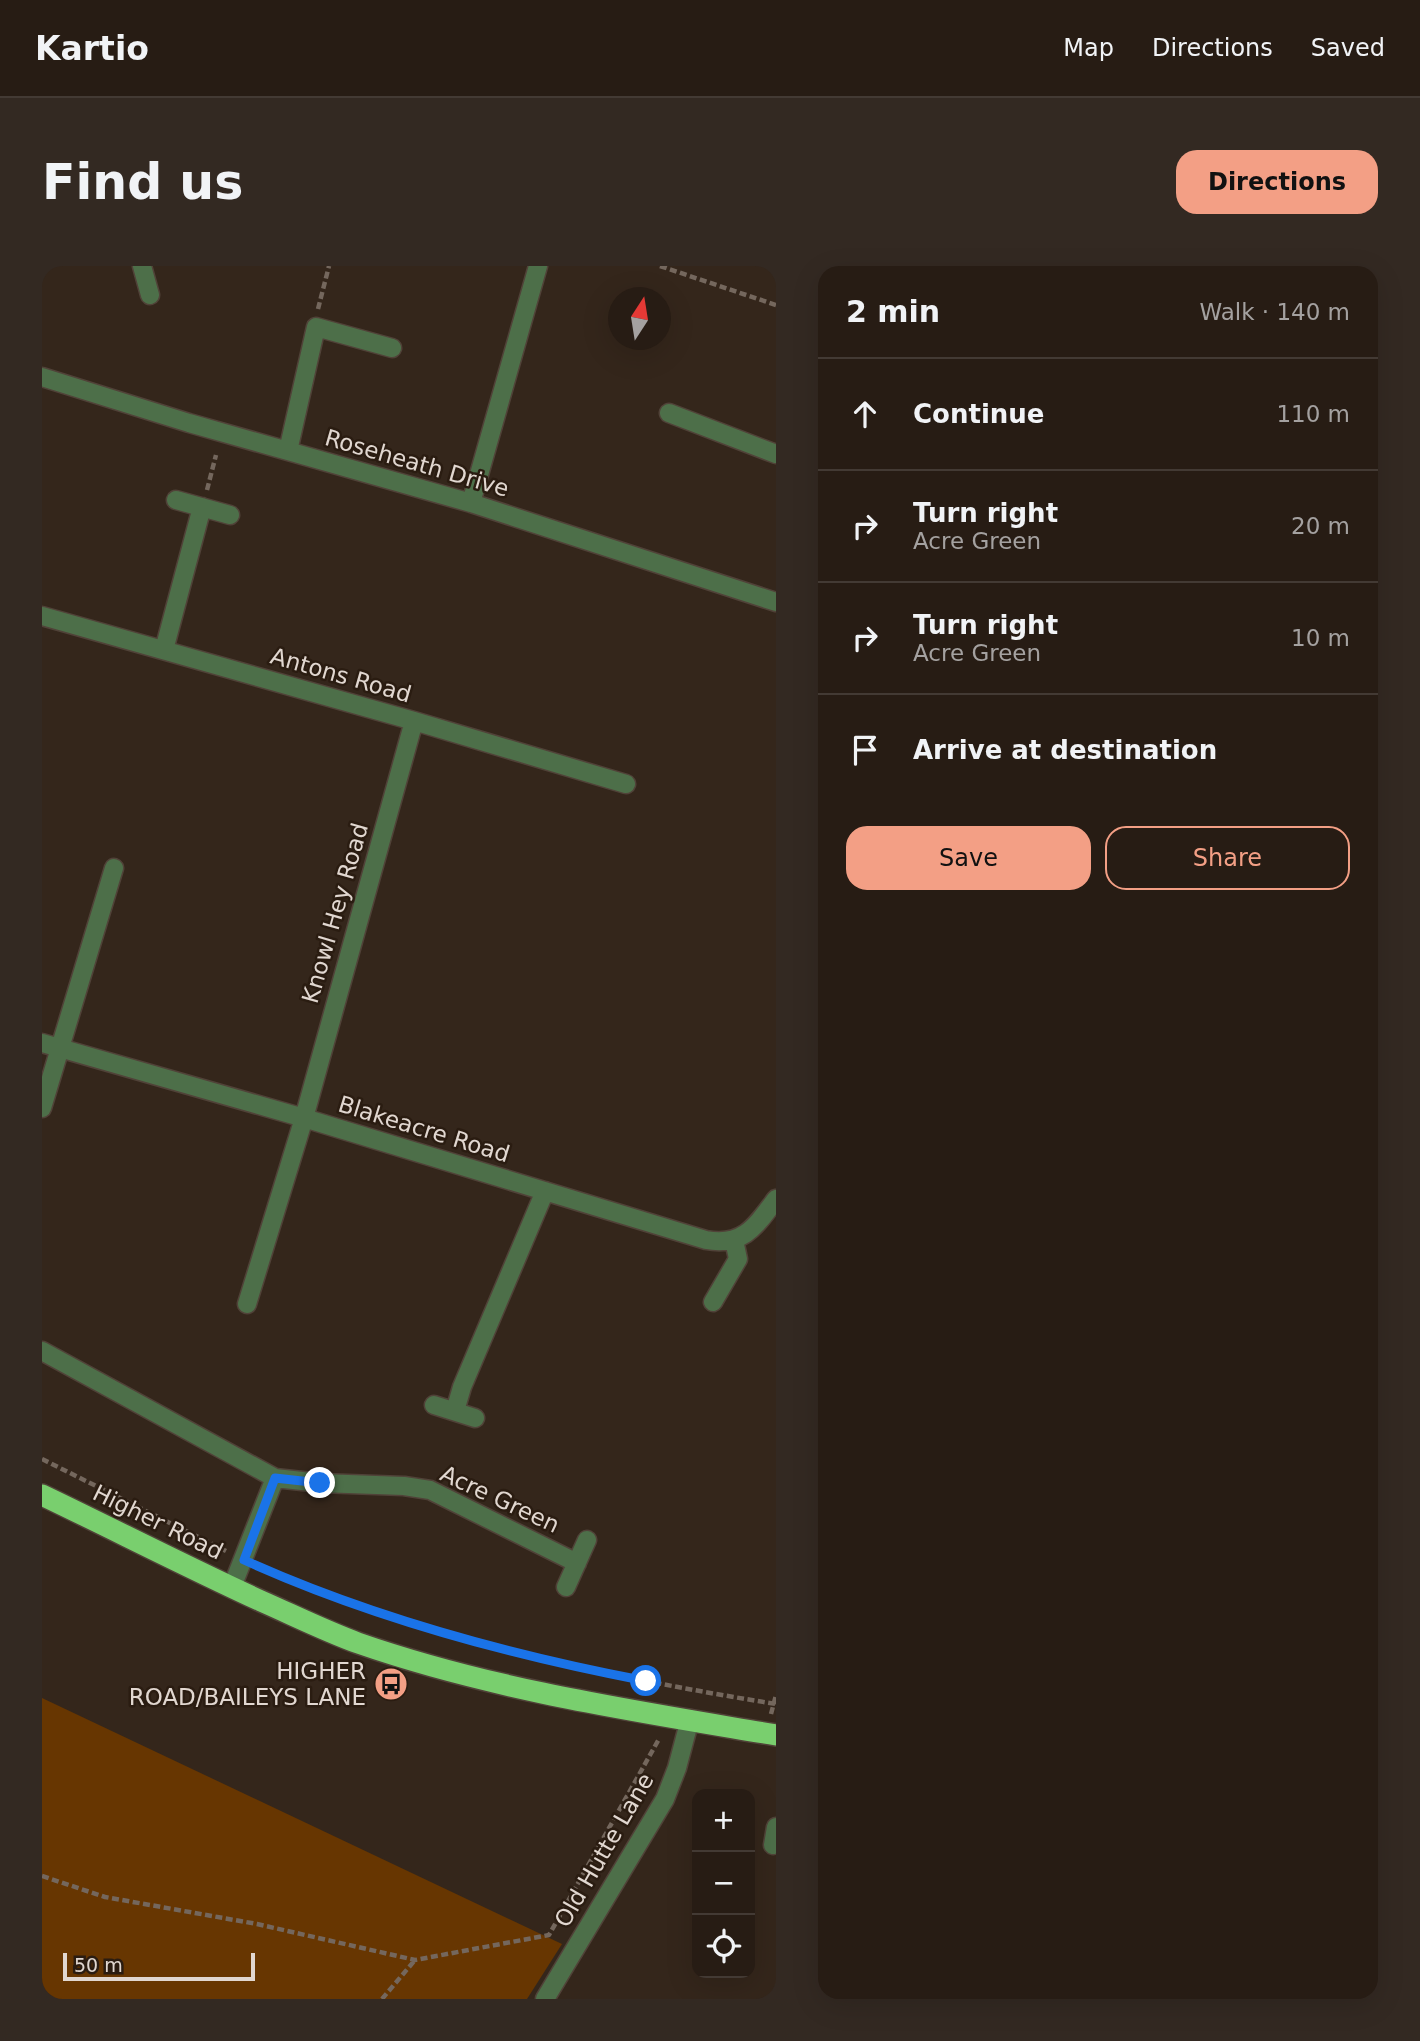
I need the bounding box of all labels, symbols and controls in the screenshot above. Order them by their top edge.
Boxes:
text: Kartio [35,29,149,68]
text: Map [1063,34,1114,62]
text: Directions [1152,34,1273,62]
text: Saved [1311,34,1385,62]
button: Directions [1176,150,1378,214]
text: Find us [42,154,243,211]
north arrow [608,287,671,350]
text: 2 min [846,294,940,329]
text: Walk · 140 m [1199,299,1350,325]
icon: ahead [846,395,884,433]
text: Continue [913,399,1044,429]
text: 110 m [1276,401,1350,427]
street label: Roseheath Drive [322,424,512,502]
text: Turn right [913,498,1058,528]
icon: right [846,507,884,545]
text: 20 m [1291,513,1350,539]
text: Acre Green [913,528,1041,554]
text: Turn right [913,610,1058,640]
icon: right [846,619,884,657]
text: 10 m [1291,625,1350,651]
text: Acre Green [913,640,1041,666]
street label: Antons Road [268,643,414,707]
icon: arrive [846,731,884,769]
text: Arrive at destination [913,735,1217,765]
street label: Knowl Hey Road [297,820,373,1006]
button: Save [846,826,1091,890]
button: Share [1105,826,1350,890]
street label: Blakeacre Road [335,1091,513,1167]
street label: Acre Green [436,1460,564,1538]
route end [304,1467,335,1498]
street label: Higher Road [89,1479,227,1565]
place label: HIGHER ROAD/BAILEYS LANE [129,1658,366,1710]
bus stop icon: HIGHER ROAD/BAILEYS LANE [372,1665,410,1703]
route start [630,1665,661,1696]
street label: Old Hutte Lane [549,1768,659,1932]
map controls [692,1789,755,1978]
button: + [692,1789,755,1852]
button: − [692,1852,755,1915]
button: locate [692,1915,755,1978]
scale bar [63,1950,256,1982]
text: 50 m [74,1954,123,1976]

